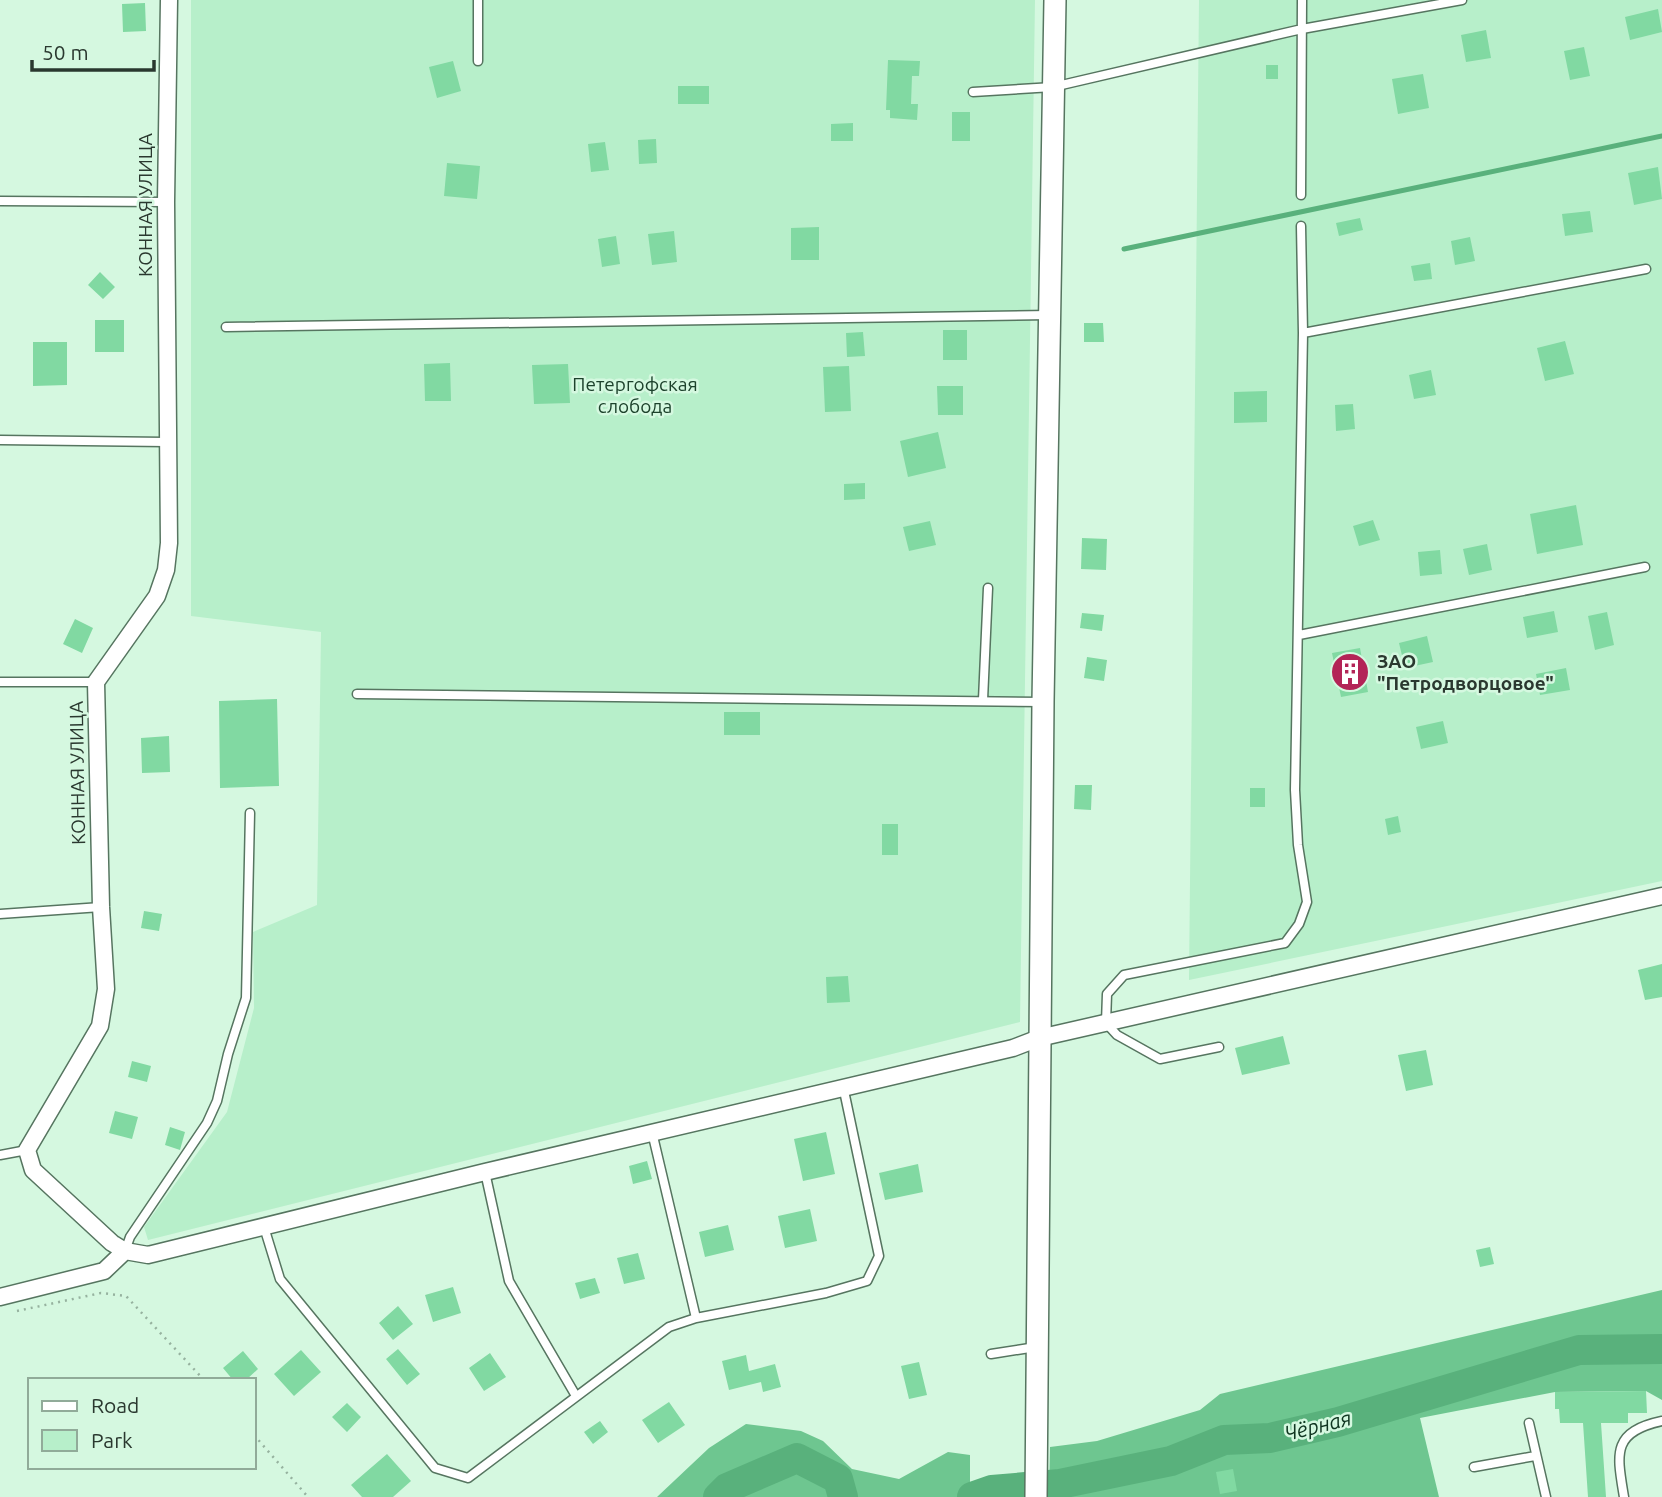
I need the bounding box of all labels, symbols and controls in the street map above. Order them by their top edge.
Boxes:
scale bar [32,28,154,72]
text: 50 m [42,40,89,64]
street label: КОННАЯ УЛИЦА [134,132,156,277]
park label: Петергофская слобода [572,373,698,417]
place label: ЗАО "Петродворцовое" [1377,650,1554,694]
building icon: ЗАО "Петродворцовое" [1329,651,1371,693]
street label: КОННАЯ УЛИЦА [65,700,89,845]
legend [28,1378,256,1469]
text: Road [91,1393,139,1417]
water label: Чёрная [1282,1405,1354,1445]
text: Park [91,1428,133,1452]

